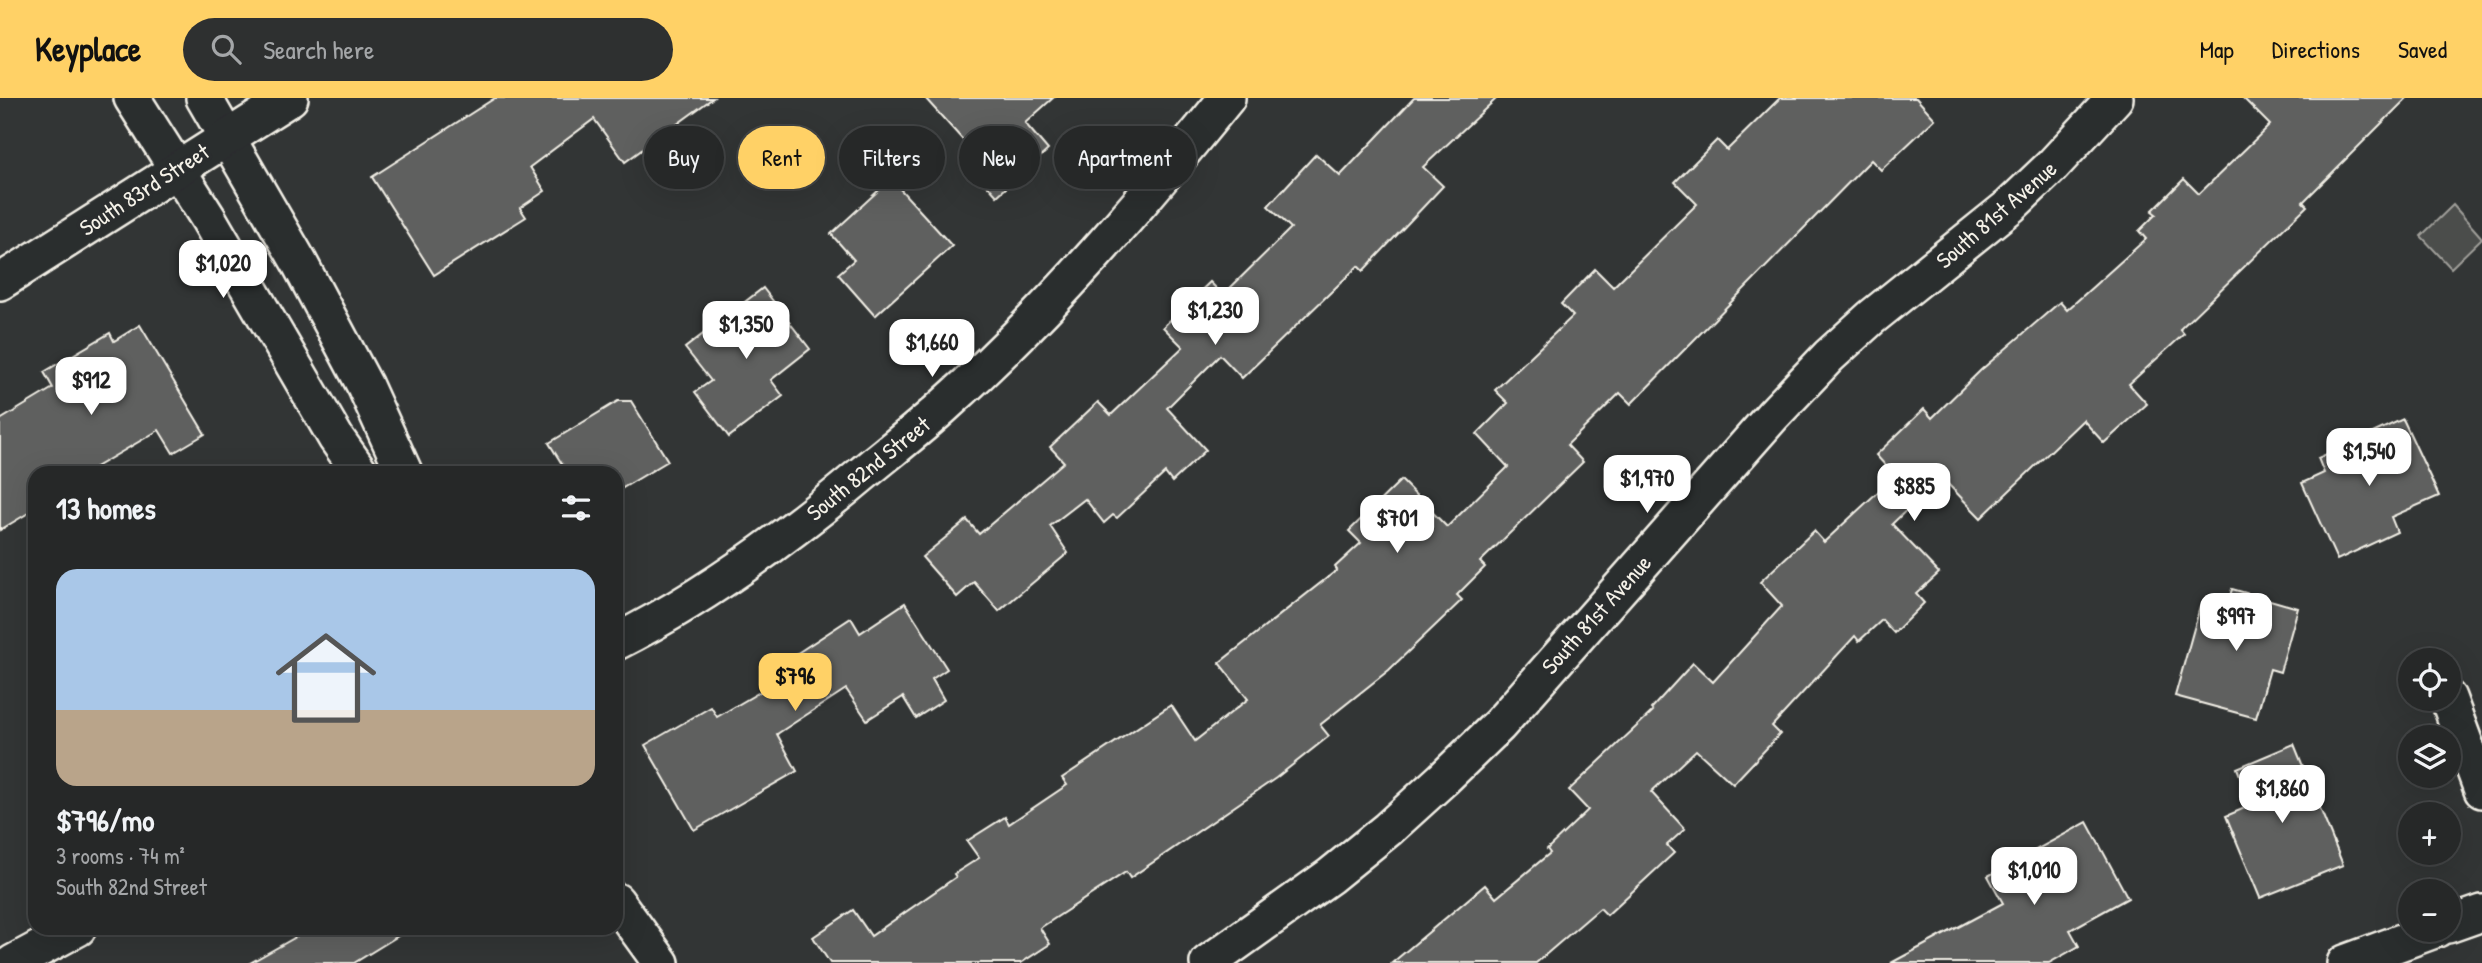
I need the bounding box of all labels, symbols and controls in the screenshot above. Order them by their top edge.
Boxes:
search box [183,18,673,81]
text: Keyplace [35,27,141,71]
icon: search [207,30,245,68]
text: Search here [263,32,374,67]
text: Map [2200,33,2234,65]
text: Directions [2272,33,2360,65]
text: Saved [2398,33,2447,65]
chip: Buy [644,126,724,189]
chip: Rent [738,126,825,189]
chip: Filters [839,126,945,189]
chip: New [959,126,1040,189]
chip: Apartment [1054,126,1196,189]
street label: South 83rd Street [73,135,216,243]
street label: South 81st Avenue [1929,153,2063,275]
pin: $1,020 [166,240,280,300]
text: $1,020 [195,247,251,278]
pin: $1,230 [1158,288,1272,347]
text: $1,230 [1187,294,1243,325]
pin: $1,350 [689,302,803,361]
text: $1,350 [719,308,774,339]
pin: $1,660 [875,320,989,379]
text: $1,660 [905,326,959,357]
pin: $912 [50,358,132,417]
text: $912 [71,364,111,395]
street label: South 82nd Street [800,408,937,528]
pin: $1,540 [2312,428,2426,488]
text: $1,540 [2342,435,2396,466]
pin: $1,970 [1590,456,1704,515]
text: $1,970 [1620,462,1674,493]
pin: $885 [1873,464,1955,523]
text: $885 [1893,470,1935,501]
text: 13 homes [56,488,156,528]
icon: filters [557,489,595,527]
pin: $701 [1356,496,1438,555]
text: $701 [1376,502,1418,533]
street label: South 81st Avenue [1534,548,1658,680]
pin: $997 [2195,594,2277,653]
text: $997 [2216,600,2256,631]
icon: home [263,615,389,741]
map controls [2398,648,2461,942]
button: locate [2398,648,2461,711]
pin: $796 [754,654,836,713]
text: $796 [775,660,815,691]
button: layers [2398,725,2461,788]
pin: $1,860 [2225,766,2339,825]
text: $1,860 [2255,772,2309,803]
text: $796/mo [56,800,154,840]
button: + [2398,802,2461,865]
text: 3 rooms · 74 m² [56,840,185,871]
pin: $1,010 [1977,848,2091,907]
text: $1,010 [2007,854,2061,885]
text: South 82nd Street [56,871,207,902]
button: − [2398,879,2461,942]

